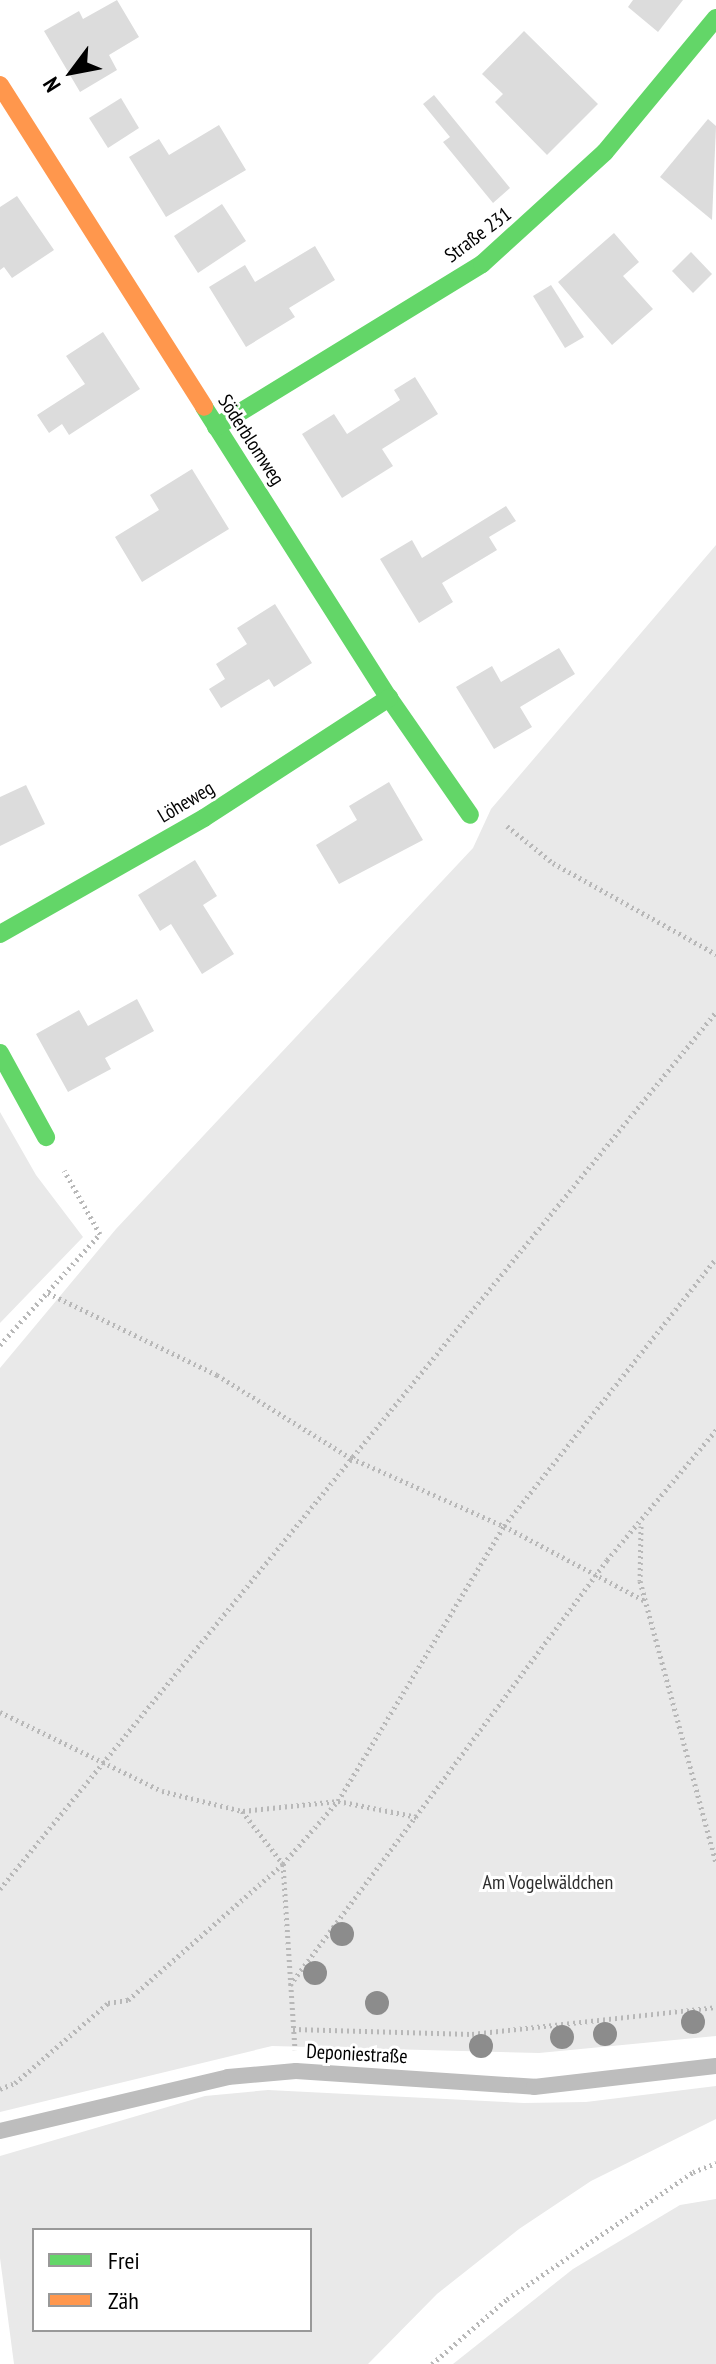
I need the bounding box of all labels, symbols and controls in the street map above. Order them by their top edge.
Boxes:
north arrow [32,32,112,112]
text: N [37,72,67,97]
street label: Straße 231 [440,202,516,268]
street label: Söderblomweg [213,390,289,490]
street label: Löheweg [154,776,218,828]
park label: Am Vogelwäldchen [482,1870,614,1894]
street label: Deponiestraße [306,2039,408,2069]
legend [32,2228,312,2332]
text: Frei [108,2245,140,2276]
text: Zäh [108,2285,139,2316]

